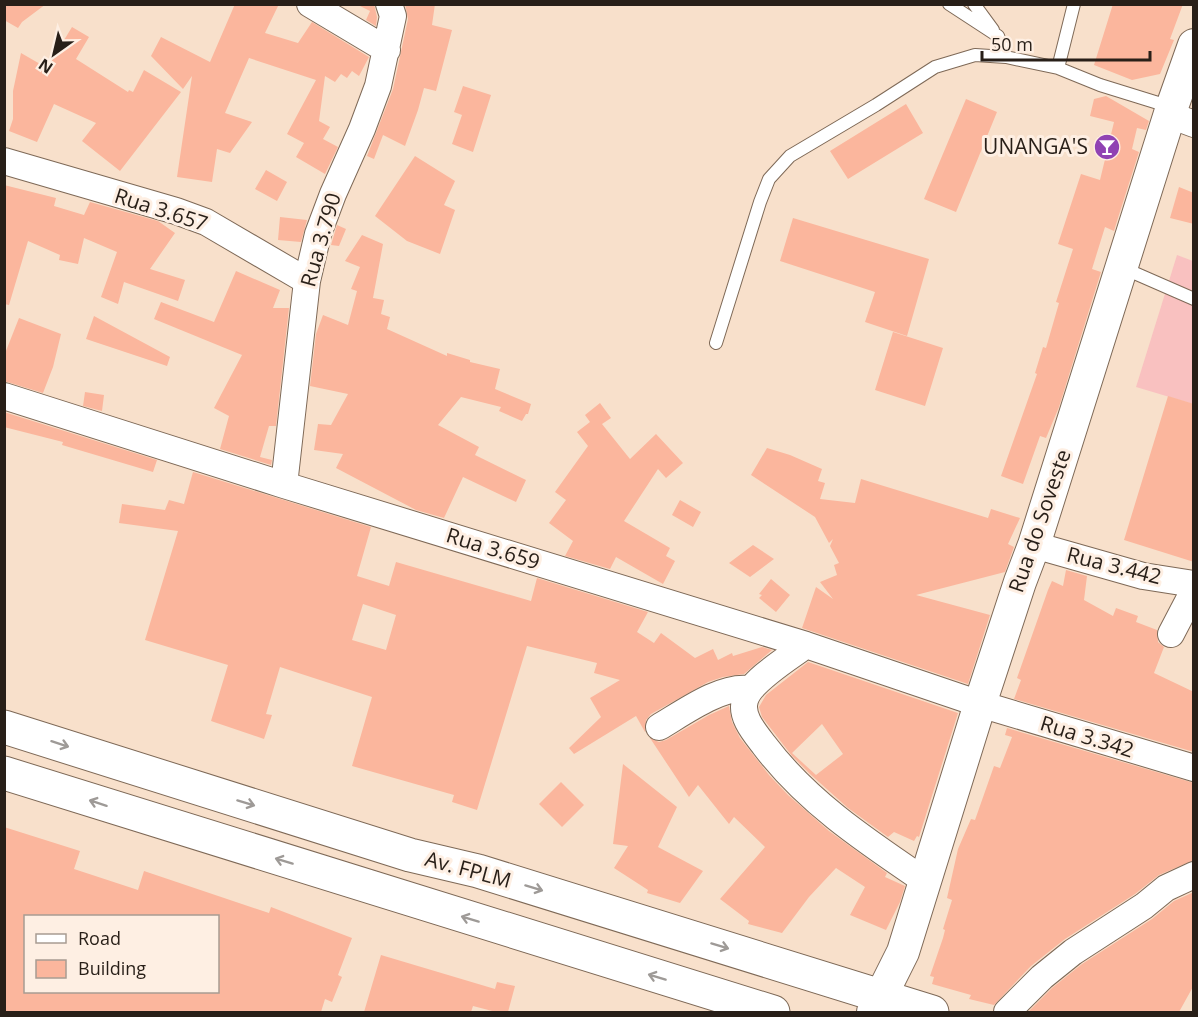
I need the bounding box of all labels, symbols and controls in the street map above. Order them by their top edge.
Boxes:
north arrow [24,24,84,84]
scale bar [982,24,1150,62]
text: 50 m [991,32,1033,56]
text: N [34,54,57,79]
place label: UNANGA'S [983,132,1088,160]
bar icon: UNANGA'S [1092,132,1122,162]
street label: Rua 3.657 [111,181,212,237]
street label: Rua 3.790 [293,189,347,290]
street label: Rua do Soveste [1001,445,1077,596]
street label: Rua 3.659 [443,521,544,576]
street label: Rua 3.442 [1064,540,1164,590]
street label: Rua 3.342 [1037,709,1138,764]
one-way arrow [50,739,69,750]
one-way arrow [89,797,108,808]
one-way arrow [236,799,255,810]
street label: Av. FPLM [422,844,514,894]
one-way arrow [275,855,294,866]
one-way arrow [524,883,543,894]
one-way arrow [461,913,480,924]
legend [24,915,219,993]
text: Road [78,926,121,950]
one-way arrow [710,941,729,952]
text: Building [78,956,146,980]
one-way arrow [648,971,667,982]

